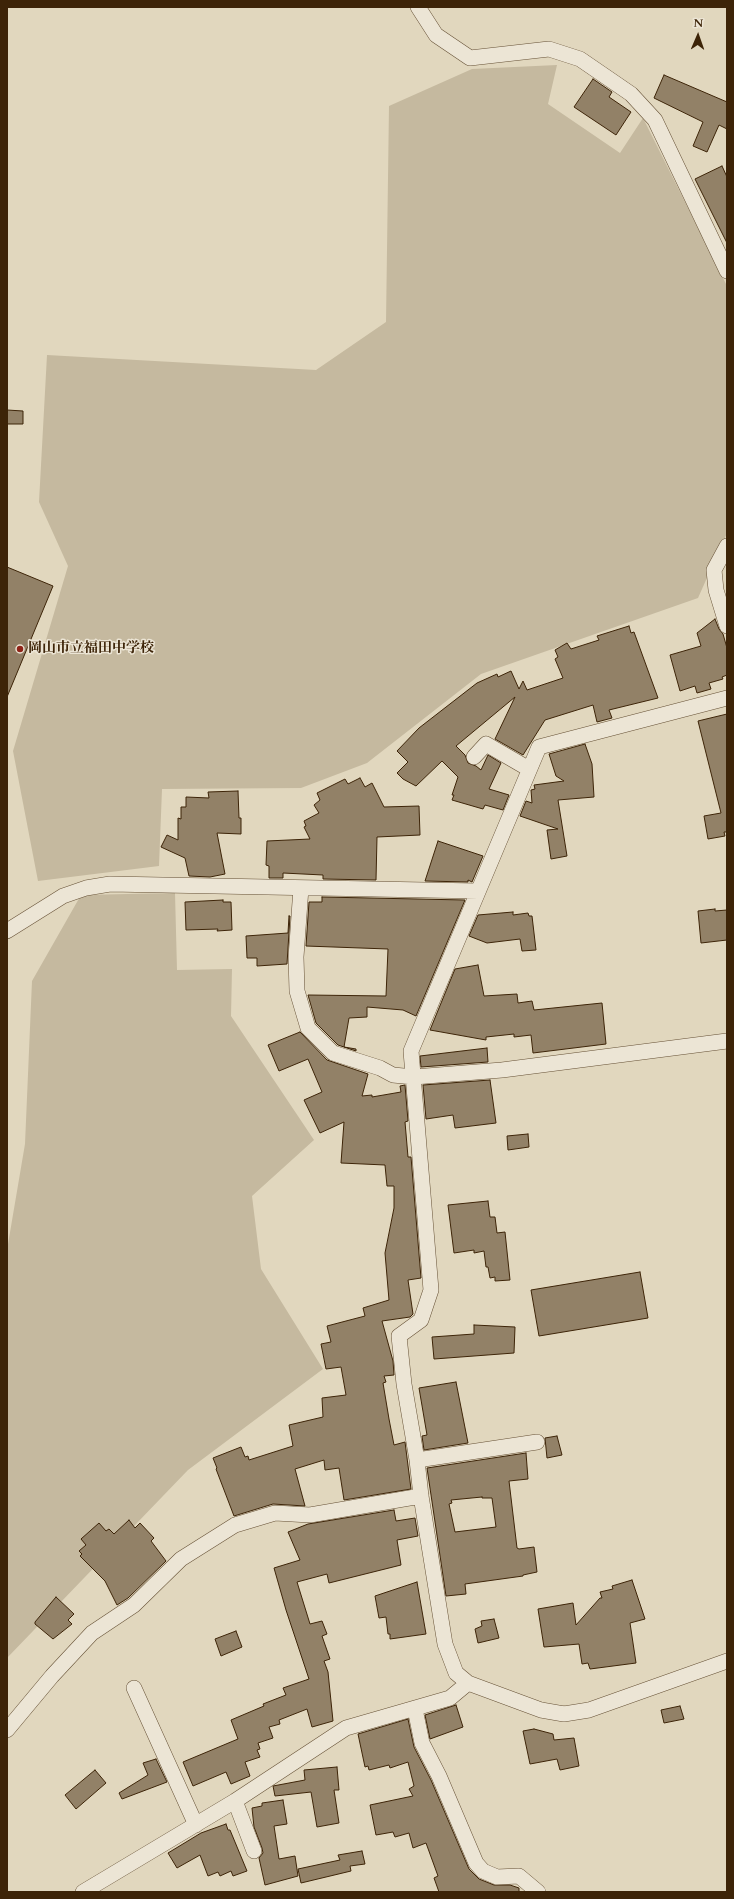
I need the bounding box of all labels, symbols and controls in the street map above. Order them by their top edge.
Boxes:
north arrow [678,16,718,56]
text: N [693,16,703,31]
place label: 岡山市立福田中学校 [28,641,154,657]
marker: 岡山市立福田中学校 [15,644,25,654]

